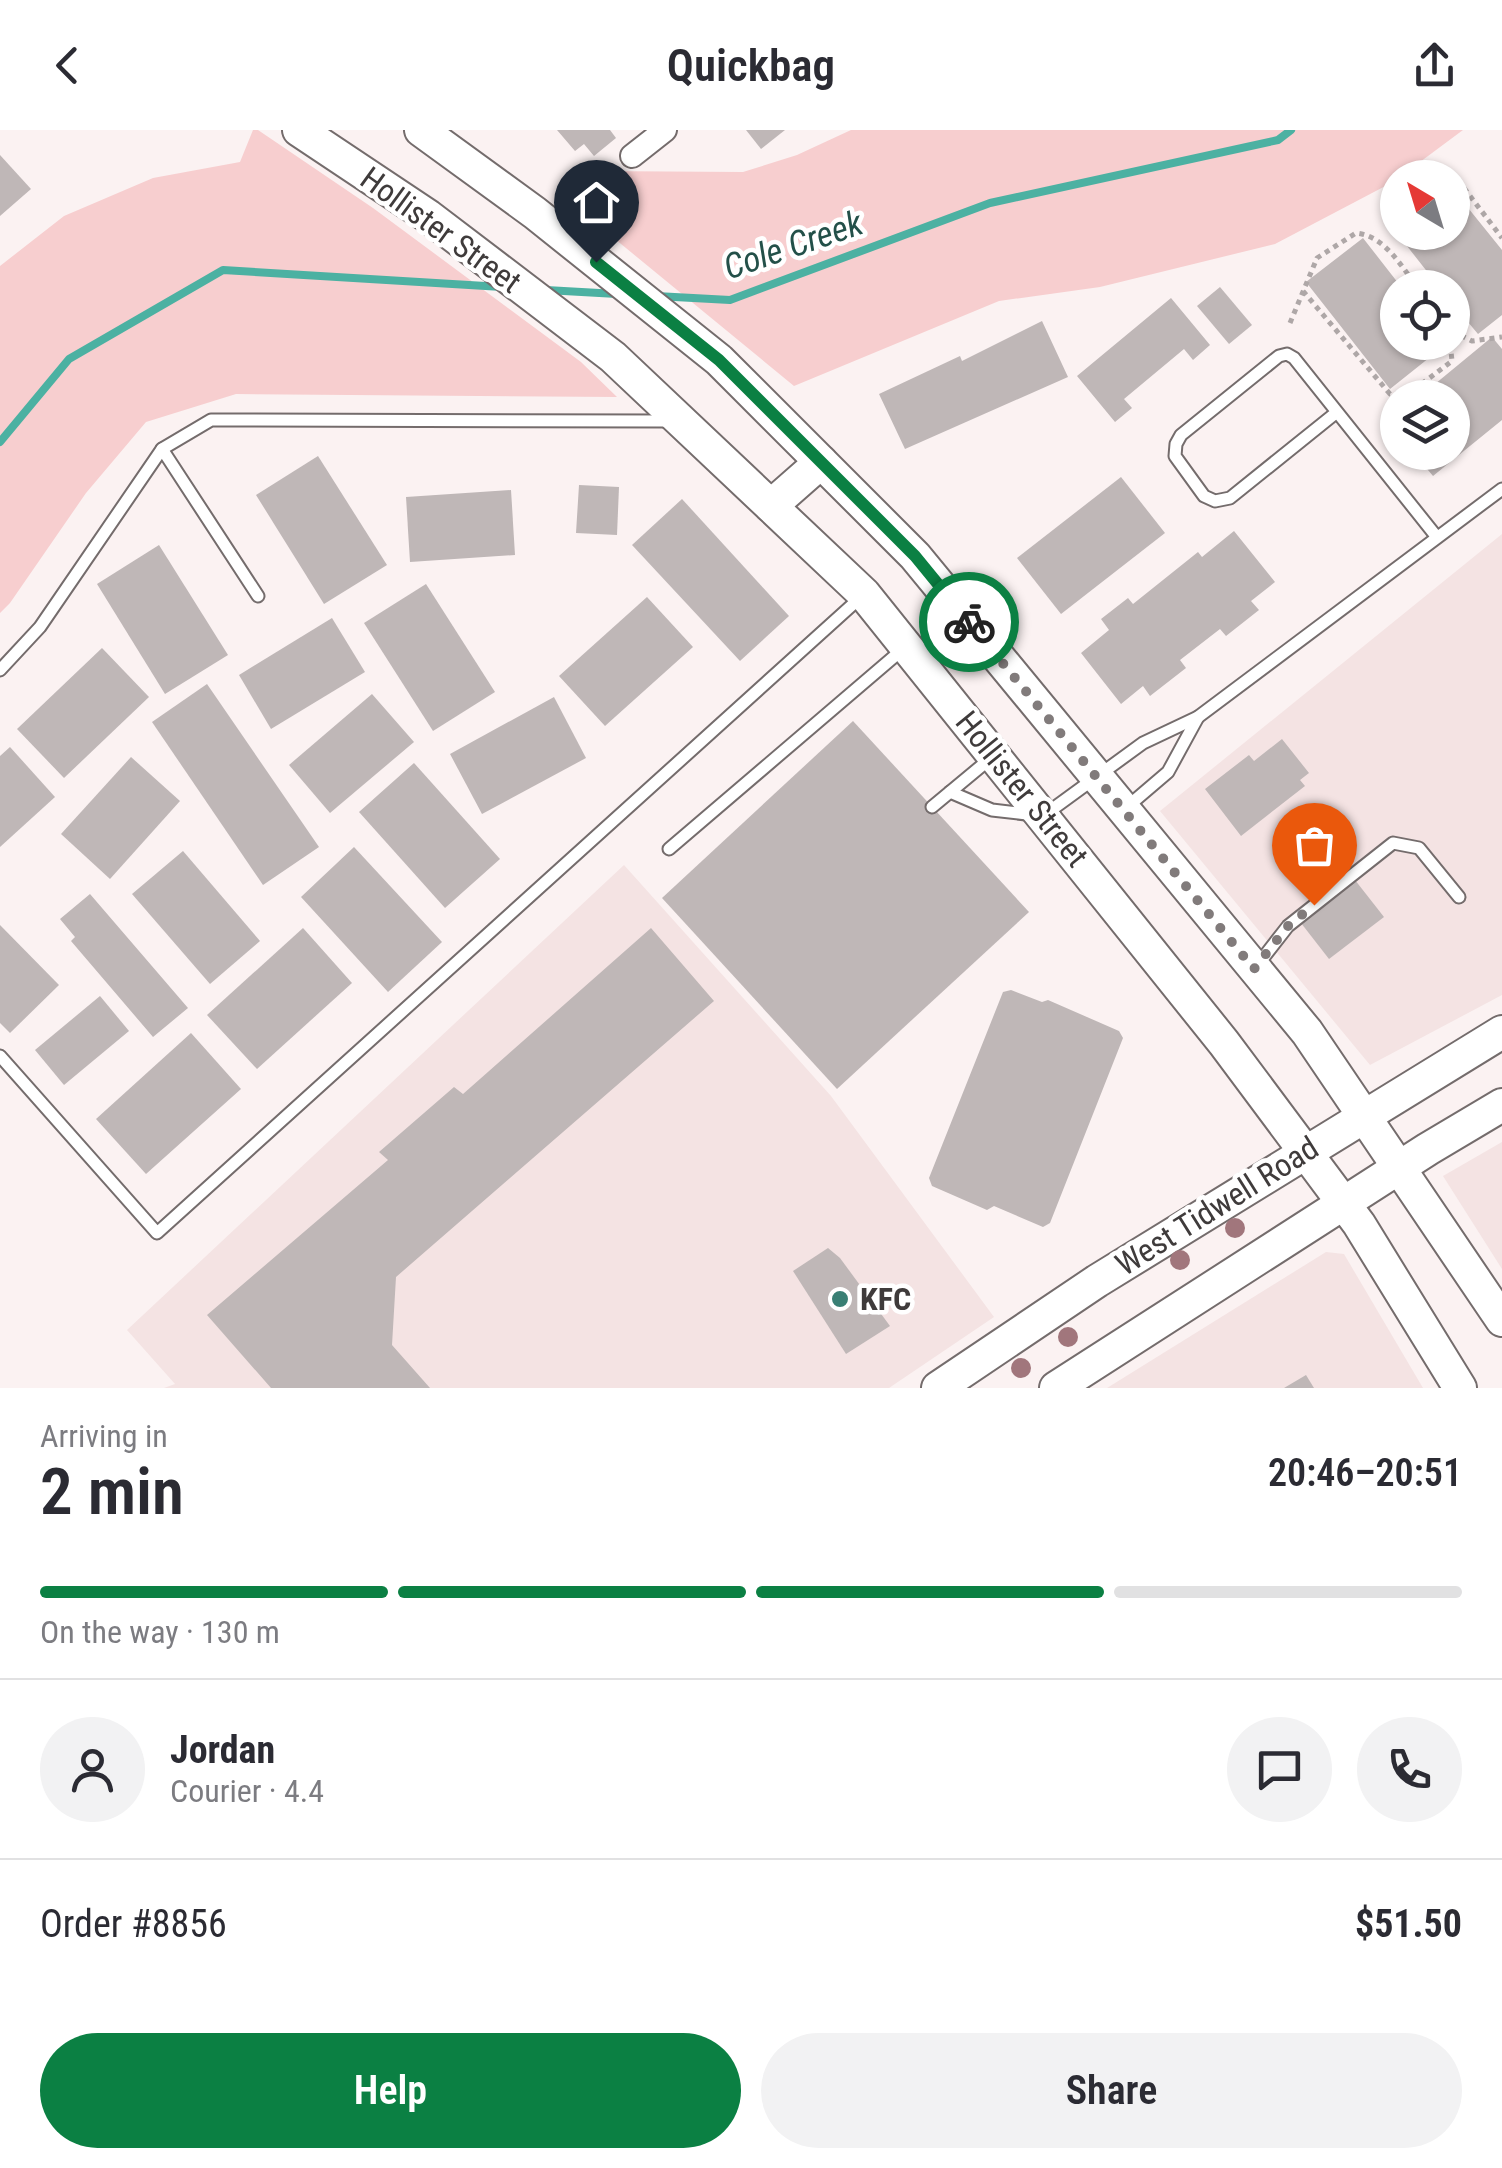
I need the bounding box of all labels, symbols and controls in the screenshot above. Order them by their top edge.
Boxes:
icon: back [40,38,95,93]
icon: share [1407,38,1462,93]
text: Quickbag [667,39,835,92]
street label: Hollister Street [353,159,529,301]
pin [554,160,639,263]
north arrow [1380,160,1470,250]
map controls [1380,160,1470,470]
icon: home [569,175,624,230]
water label: Cole Creek [718,202,869,288]
button: locate [1380,270,1470,360]
button: layers [1380,380,1470,470]
courier [919,572,1019,672]
icon: bike [942,595,997,650]
street label: Hollister Street [948,704,1096,874]
pin [1272,803,1357,906]
icon: bag [1287,818,1342,873]
street label: West Tidwell Road [1109,1129,1325,1283]
place label: KFC [860,1280,911,1318]
marker: KFC [829,1288,851,1310]
text: Arriving in [40,1417,168,1455]
text: 20:46–20:51 [1268,1451,1462,1495]
text: 2 min [40,1454,184,1530]
text: On the way · 130 m [40,1613,280,1651]
button: person [40,1717,145,1822]
button: chat [1227,1717,1332,1822]
button: phone [1357,1717,1462,1822]
text: Jordan [170,1728,275,1772]
text: Courier · 4.4 [170,1772,324,1810]
text: Order #8856 [40,1902,227,1946]
text: $51.50 [1355,1902,1462,1946]
button: Help [40,2033,741,2148]
button: Share [761,2033,1462,2148]

